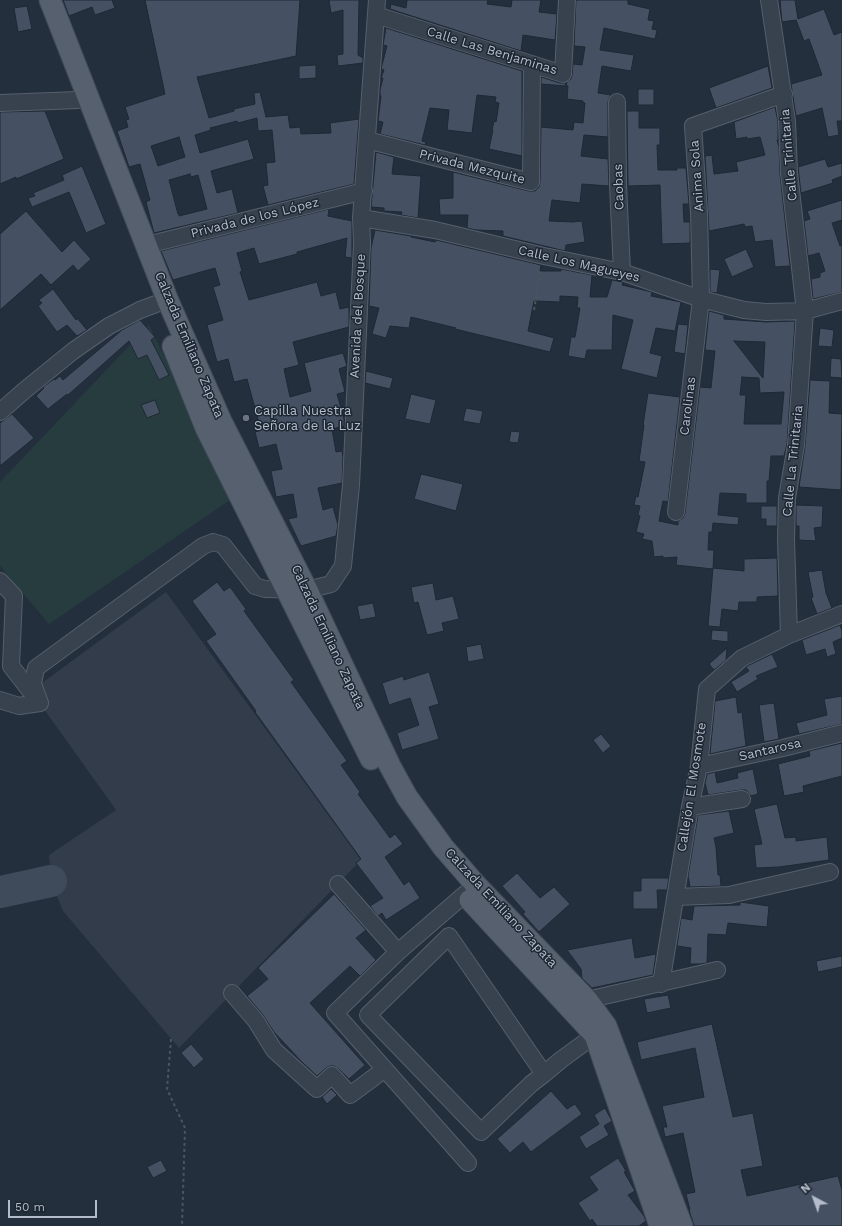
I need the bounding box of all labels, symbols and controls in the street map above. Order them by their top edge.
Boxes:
street label: Calle Las Benjaminas [425,24,559,78]
street label: Calle Trinitaria [777,108,801,202]
street label: Anima Sola [687,140,707,212]
street label: Privada Mezquite [417,146,527,188]
street label: Caobas [610,164,628,210]
street label: Privada de los López [189,195,321,241]
street label: Calle Los Magueyes [517,242,641,286]
street label: Avenida del Bosque [347,253,369,379]
street label: Calzada Emiliano Zapata [151,270,227,420]
street label: Carolinas [677,376,699,436]
place label: Capilla Nuestra Señora de la Luz [254,403,361,434]
street label: Calle La Trinitaria [779,405,807,517]
marker: Capilla Nuestra Señora de la Luz [241,413,251,423]
street label: Calzada Emiliano Zapata [288,562,368,712]
street label: Callejón El Mosmote [674,721,710,853]
street label: Santarosa [737,735,803,765]
street label: Calzada Emiliano Zapata [442,845,560,971]
north arrow [794,1178,834,1218]
text: N [798,1181,813,1196]
scale bar [10,1192,99,1218]
text: 50 m [15,1200,45,1214]

